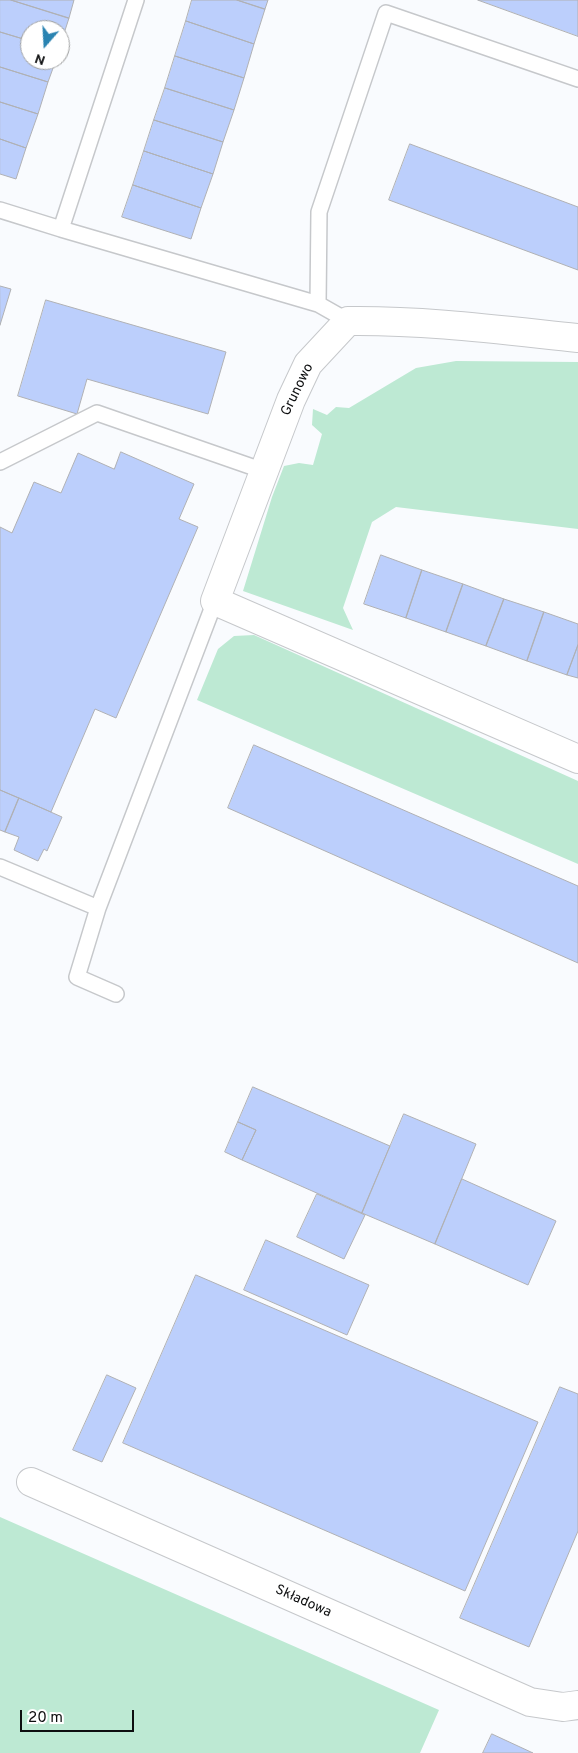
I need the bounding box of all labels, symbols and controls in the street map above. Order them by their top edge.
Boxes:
north arrow [20,20,70,70]
text: N [33,49,48,68]
street label: Grunowo [278,361,318,419]
street label: Składowa [272,1582,334,1622]
scale bar [22,1700,136,1732]
text: 20 m [28,1709,63,1728]

